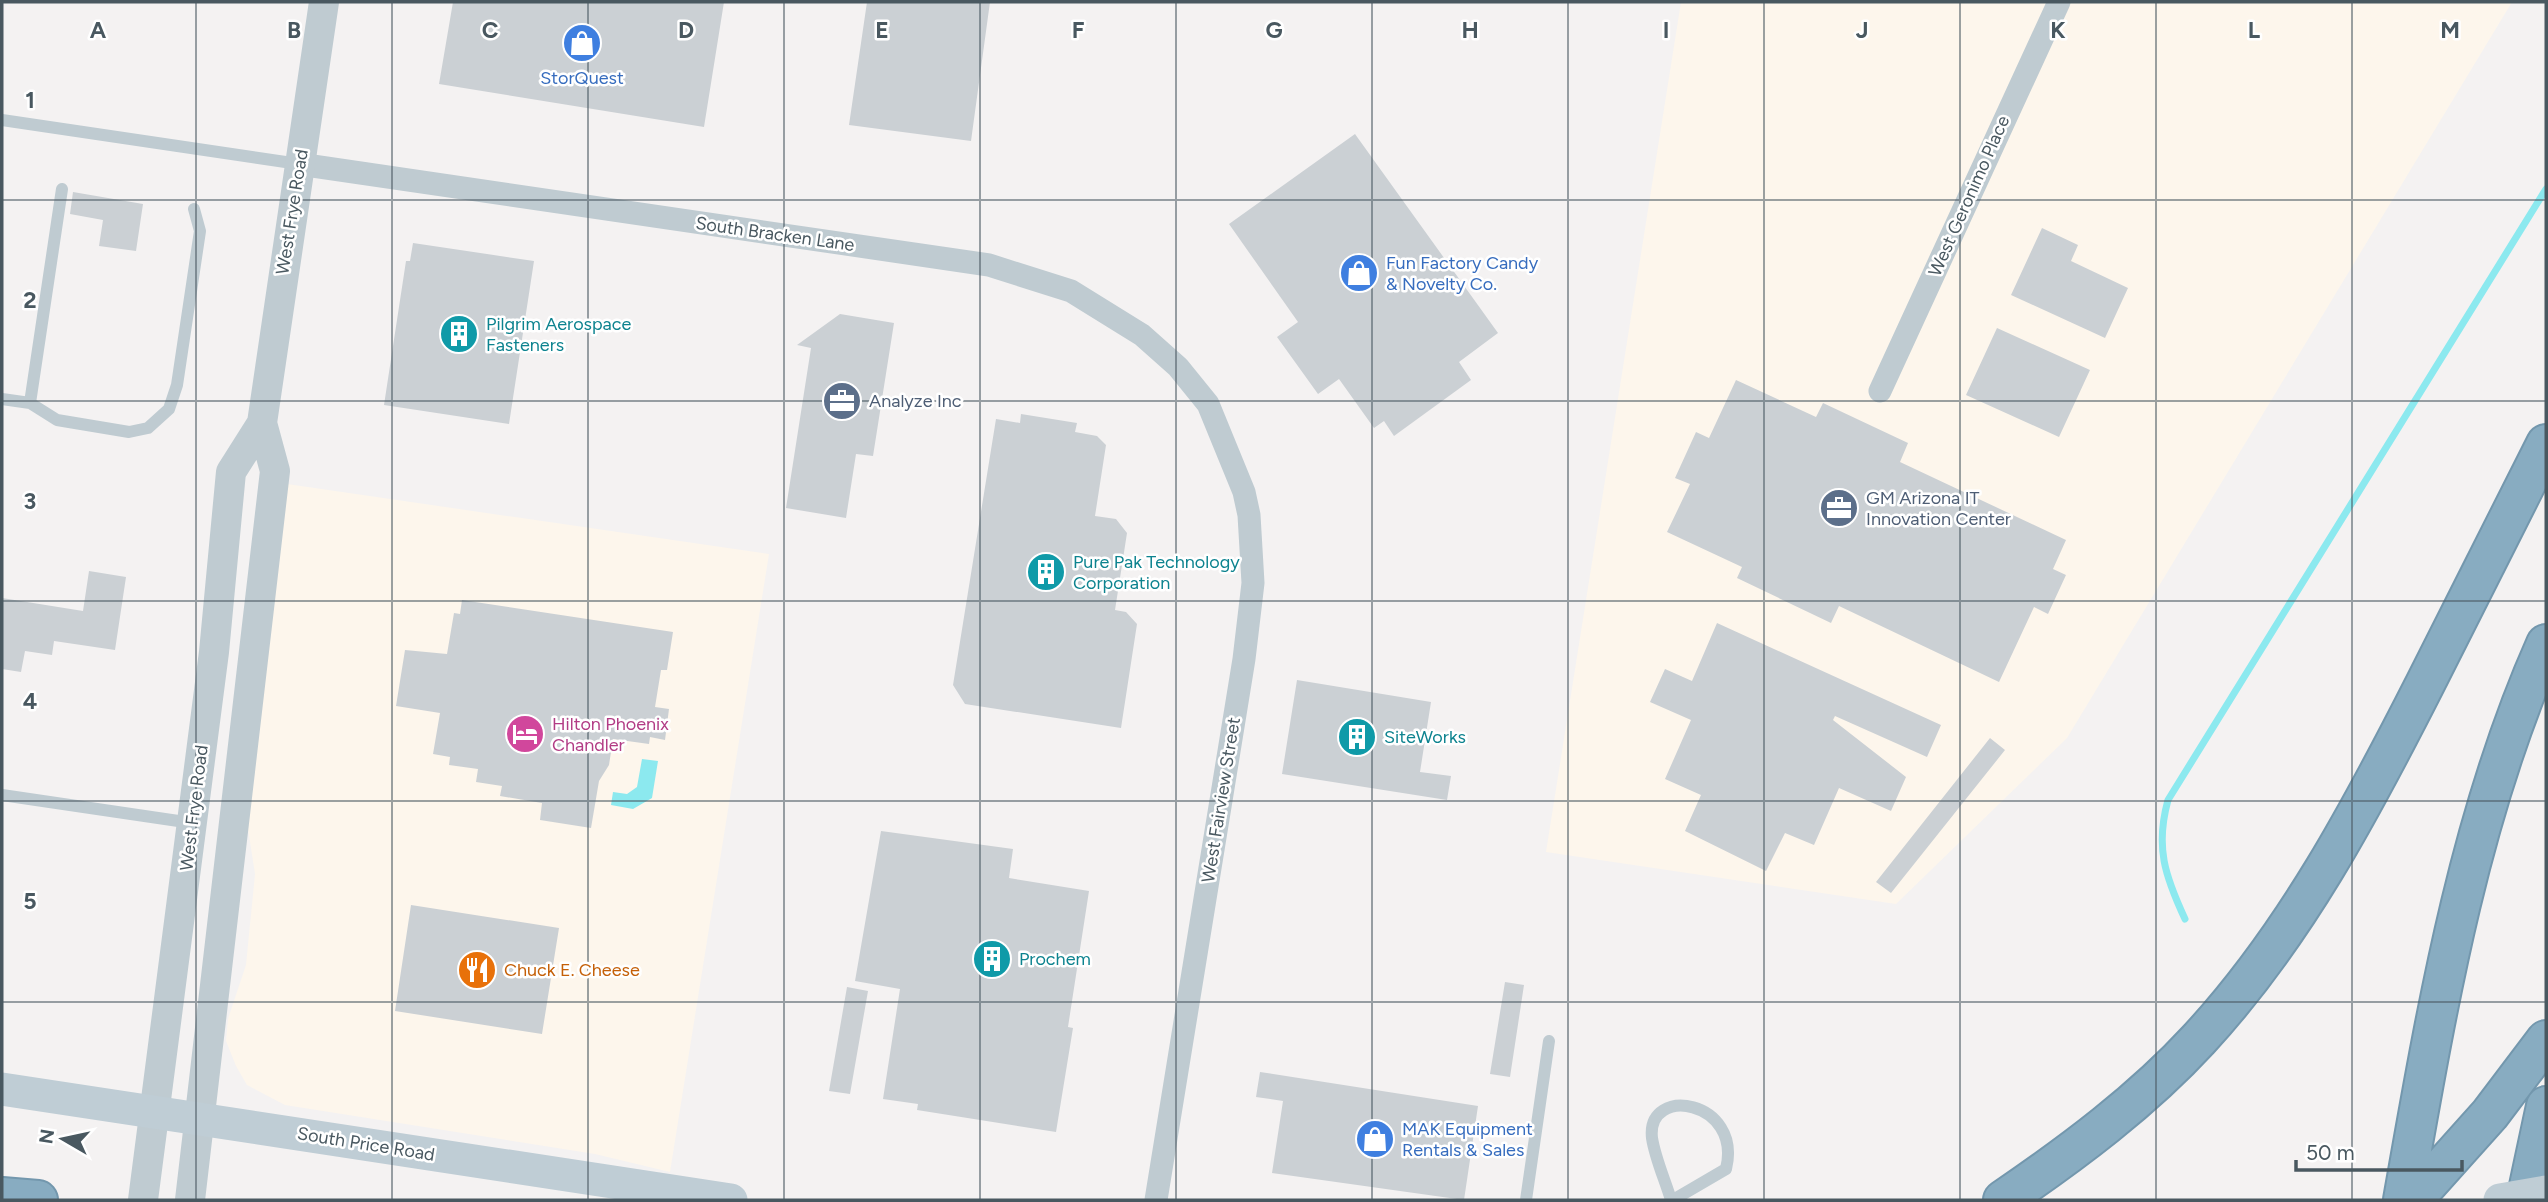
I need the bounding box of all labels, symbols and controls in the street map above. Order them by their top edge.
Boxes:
text: A [90,16,107,44]
text: B [287,16,301,44]
text: C [482,16,499,44]
text: D [678,16,694,44]
text: E [875,16,889,44]
text: F [1072,16,1085,44]
text: G [1265,16,1283,44]
text: H [1461,16,1479,44]
text: I [1663,16,1669,44]
text: J [1856,16,1868,44]
text: K [2050,16,2066,44]
text: L [2248,16,2260,44]
text: M [2440,16,2460,44]
shop icon: StorQuest [561,22,603,64]
place label: StorQuest [540,67,624,89]
text: 1 [25,86,35,114]
street label: West Geronimo Place [1924,112,2014,280]
street label: West Frye Road [271,148,313,276]
street label: South Bracken Lane [694,212,856,256]
shop icon: Fun Factory Candy & Novelty Co. [1338,252,1380,294]
place label: Fun Factory Candy & Novelty Co. [1386,252,1539,295]
text: 2 [23,286,37,314]
building icon: Pilgrim Aerospace Fasteners [438,313,480,355]
place label: Pilgrim Aerospace Fasteners [486,313,632,356]
office icon: Analyze Inc [821,380,863,422]
place label: Analyze Inc [869,390,962,412]
text: 3 [24,487,36,515]
office icon: GM Arizona IT Innovation Center [1818,487,1860,529]
place label: GM Arizona IT Innovation Center [1866,487,2011,530]
building icon: Pure Pak Technology Corporation [1025,551,1067,593]
place label: Pure Pak Technology Corporation [1073,551,1240,594]
text: 4 [23,687,37,715]
hotel icon: Hilton Phoenix Chandler [504,713,546,755]
place label: Hilton Phoenix Chandler [552,713,669,756]
street label: West Fairview Street [1197,716,1245,884]
building icon: SiteWorks [1336,716,1378,758]
place label: SiteWorks [1384,726,1466,748]
street label: West Frye Road [175,744,213,872]
text: 5 [23,887,37,915]
building icon: Prochem [971,938,1013,980]
place label: Prochem [1019,948,1091,970]
restaurant icon: Chuck E. Cheese [456,949,498,991]
place label: Chuck E. Cheese [504,959,640,981]
north arrow [28,1104,98,1174]
shop icon: MAK Equipment Rentals & Sales [1354,1118,1396,1160]
place label: MAK Equipment Rentals & Sales [1402,1118,1533,1161]
street label: South Price Road [296,1122,436,1166]
text: N [34,1127,59,1145]
scale bar [2296,1128,2462,1172]
text: 50 m [2306,1140,2355,1165]

